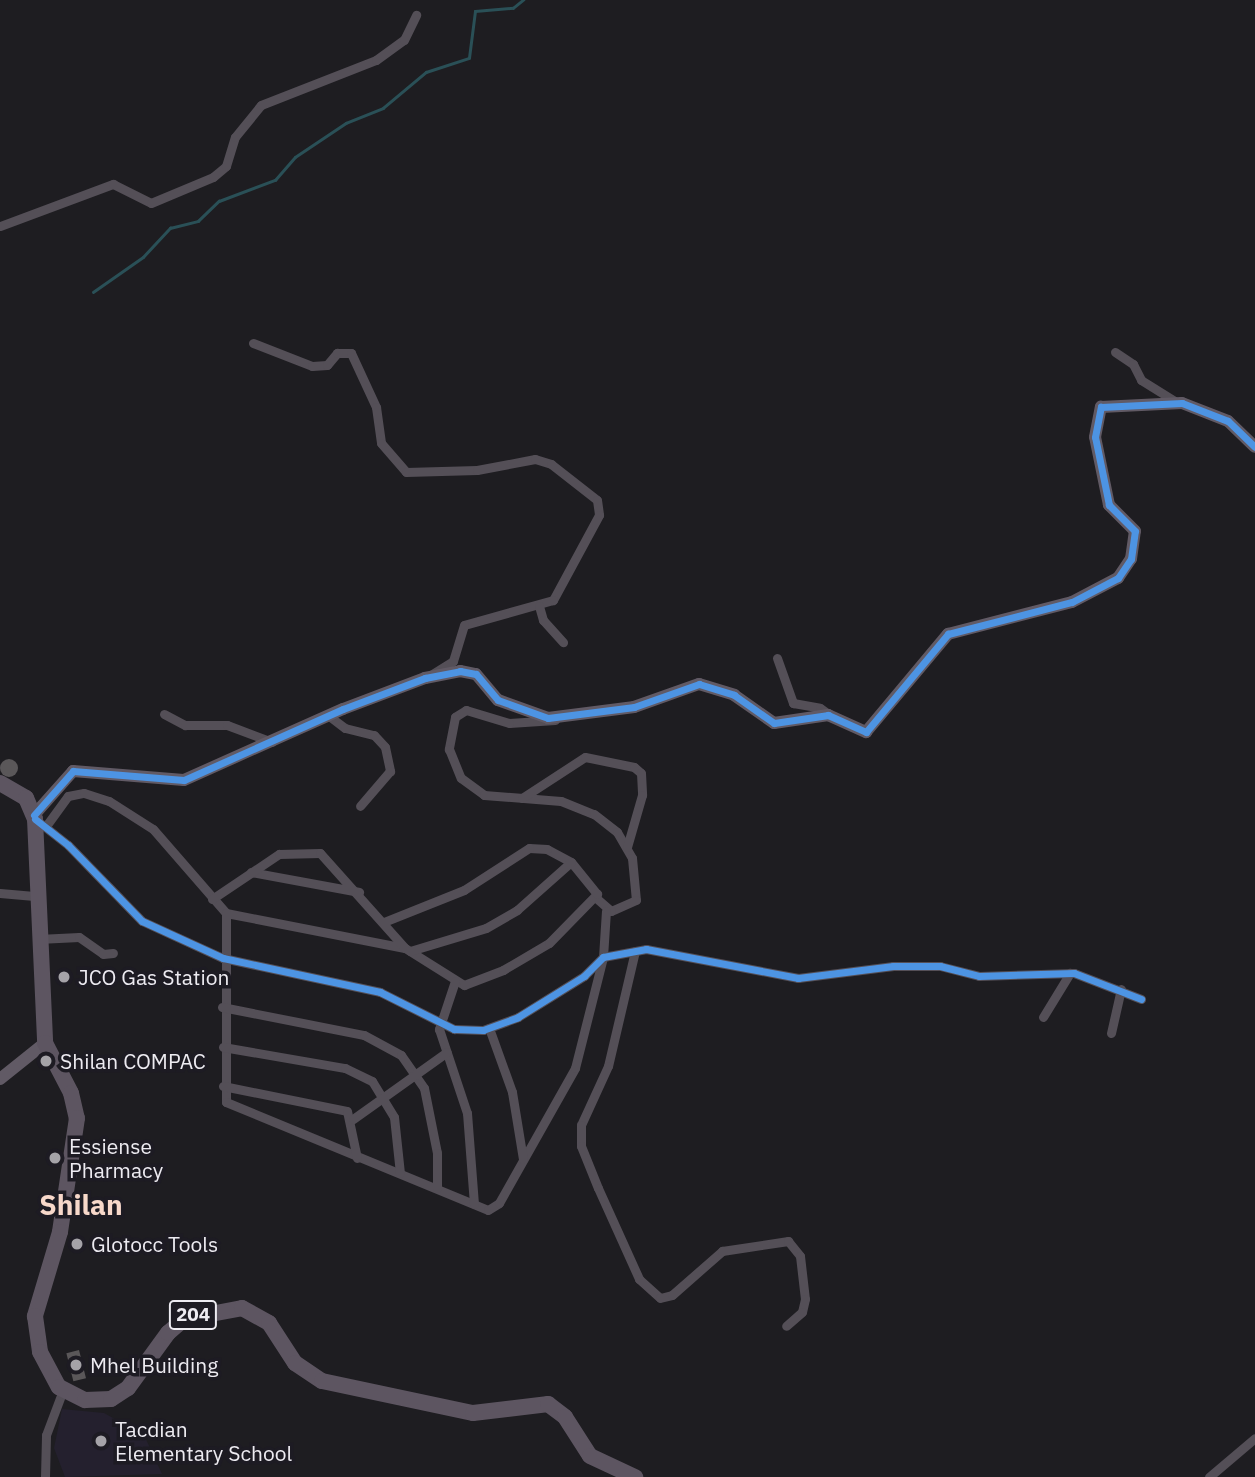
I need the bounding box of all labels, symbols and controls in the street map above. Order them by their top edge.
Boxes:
place label: JCO Gas Station [78,964,229,990]
marker: JCO Gas Station [56,969,72,985]
place label: Shilan COMPAC [60,1048,206,1074]
marker: Shilan COMPAC [38,1053,54,1069]
place label: Essiense Pharmacy [69,1133,163,1183]
marker: Essiense Pharmacy [47,1150,63,1166]
district label: Shilan [39,1188,123,1222]
place label: Glotocc Tools [91,1231,218,1257]
marker: Glotocc Tools [69,1236,85,1252]
road number: 204 [168,1300,218,1330]
place label: Mhel Building [90,1352,218,1378]
marker: Mhel Building [68,1357,84,1373]
place label: Tacdian Elementary School [115,1416,292,1466]
marker: Tacdian Elementary School [93,1433,109,1449]

